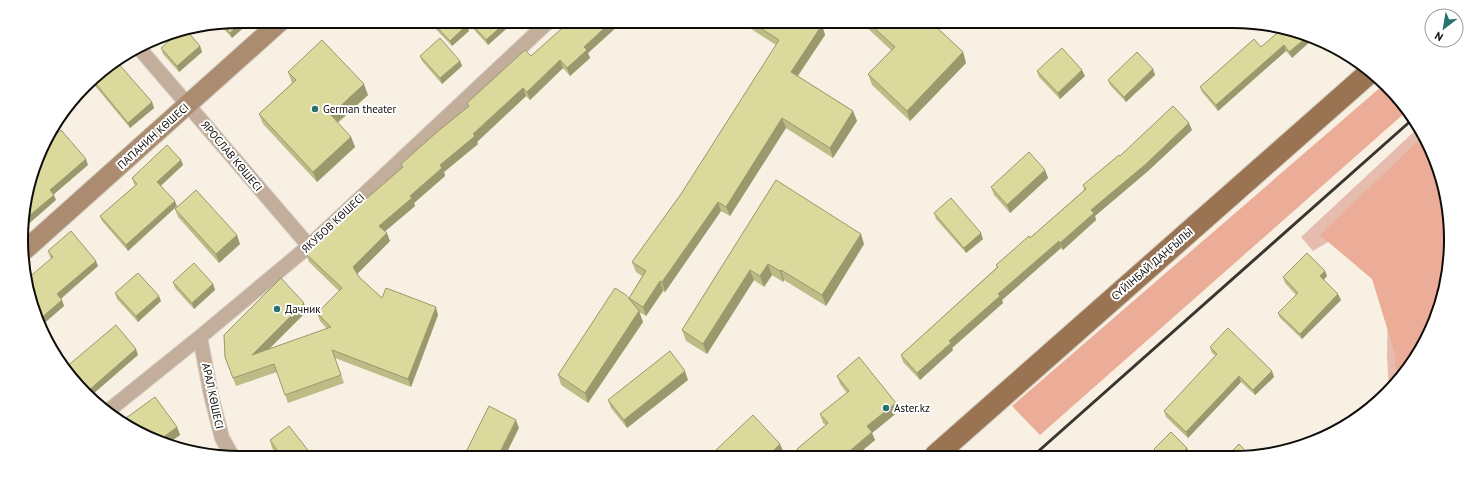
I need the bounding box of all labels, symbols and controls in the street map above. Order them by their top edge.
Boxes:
north arrow [1424,8,1464,48]
text: N [1432,29,1446,44]
street label: ПАПАНИН КӨШЕСІ [114,100,192,172]
place label: German theater [323,102,396,116]
marker: German theater [310,104,320,114]
street label: ЯРОСЛАВ КӨШЕСІ [198,118,266,194]
street label: ЯКУБОВ КӨШЕСІ [299,190,367,256]
street label: СҮЙІНБАЙ ДАҢҒЫЛЫ [1108,225,1196,303]
place label: Дачник [285,302,321,316]
marker: Дачник [272,304,282,314]
street label: АРАЛ КӨШЕСІ [199,362,227,430]
place label: Aster.kz [894,401,930,415]
marker: Aster.kz [881,403,891,413]

